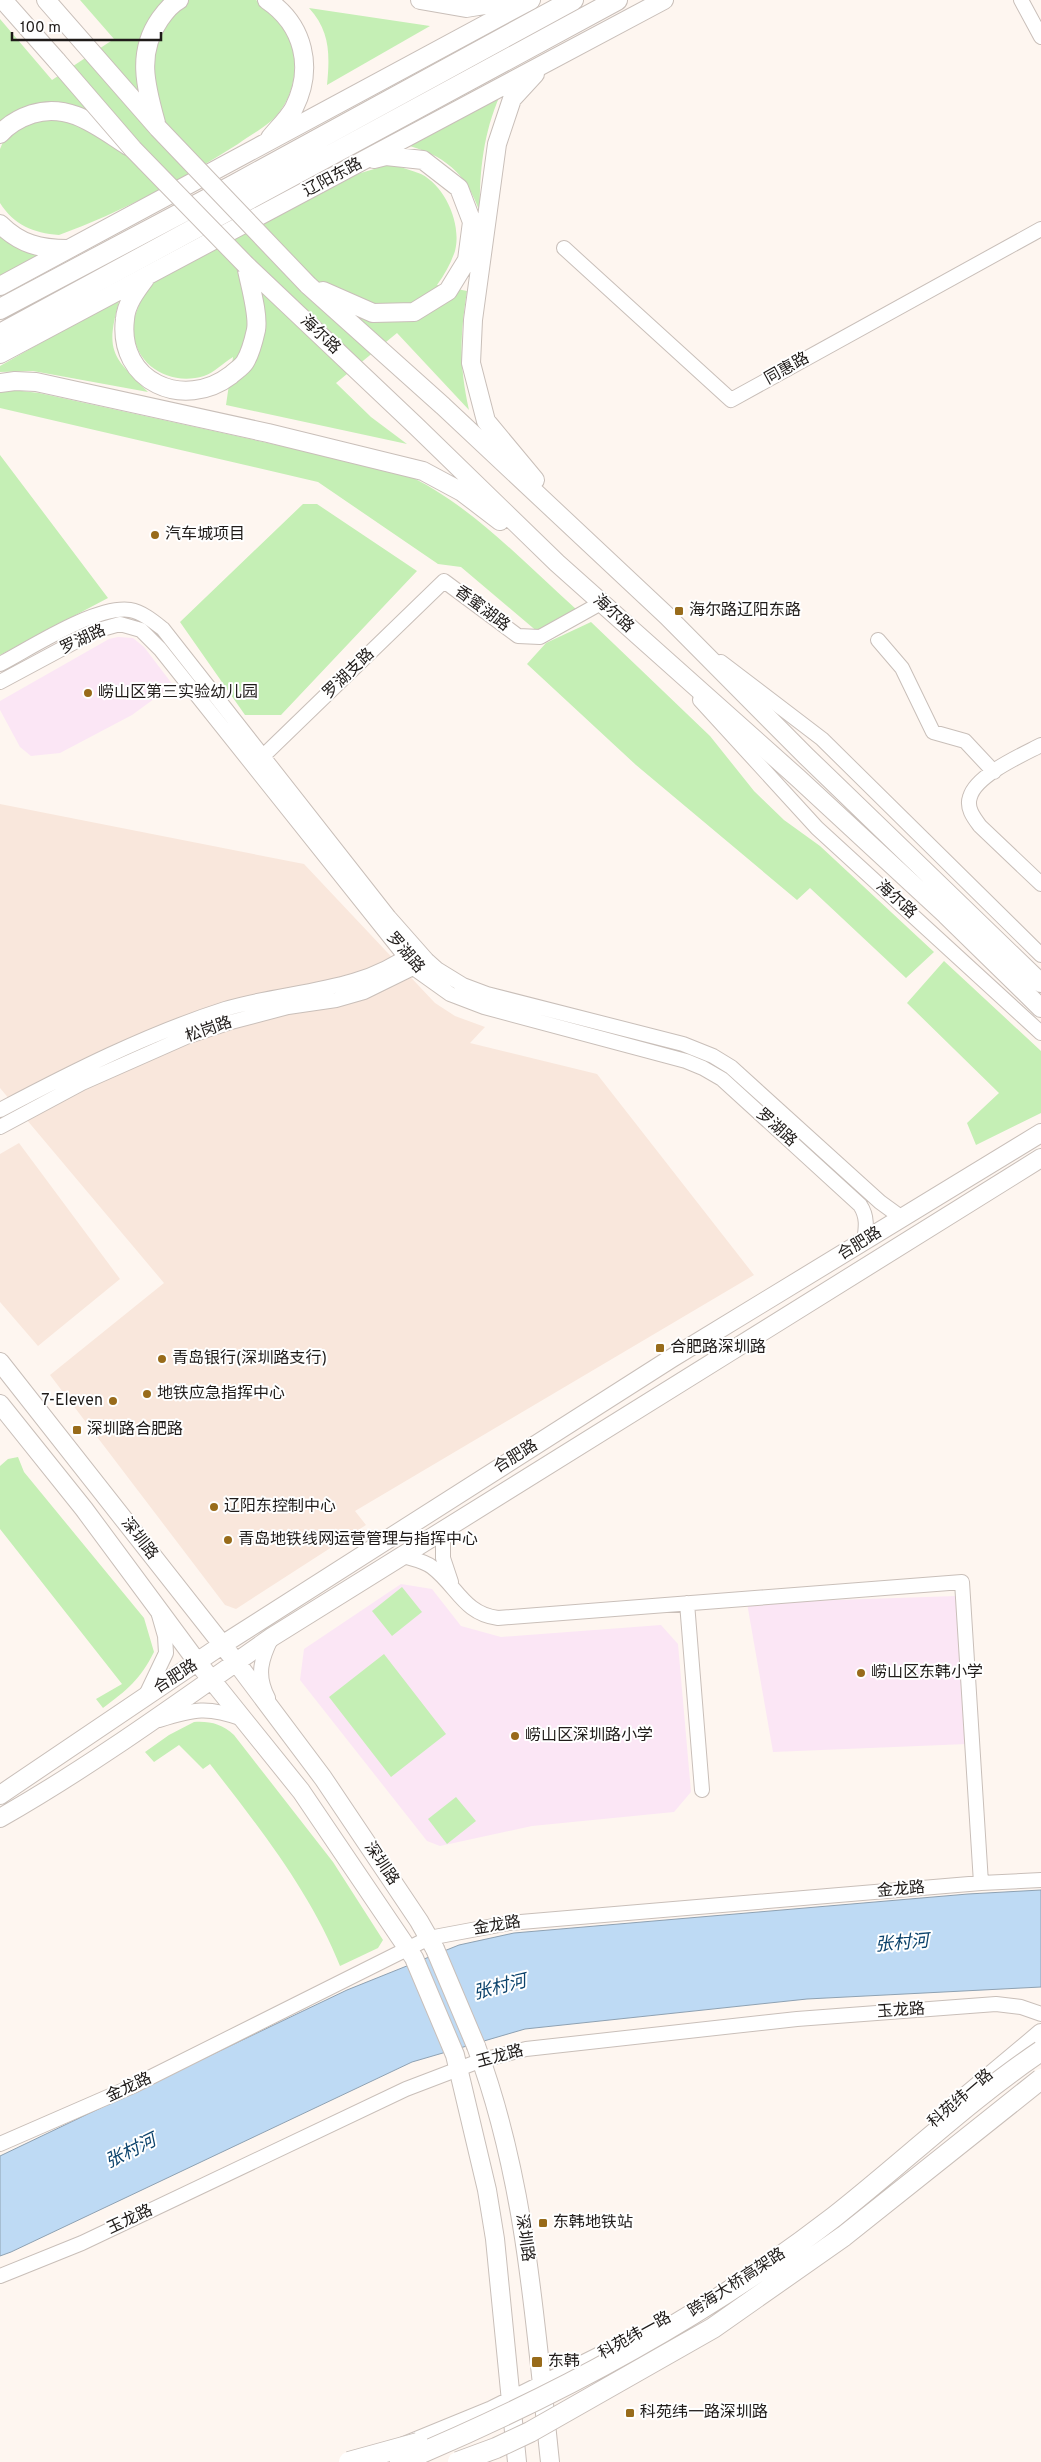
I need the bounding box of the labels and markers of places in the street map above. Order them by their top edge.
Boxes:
place label: 汽车城项目 [165,525,245,545]
marker: 汽车城项目 [149,529,161,541]
place label: 海尔路辽阳东路 [689,601,801,621]
marker: 海尔路辽阳东路 [673,605,685,617]
place label: 崂山区第三实验幼儿园 [98,683,258,703]
marker: 崂山区第三实验幼儿园 [82,687,94,699]
place label: 合肥路深圳路 [670,1338,766,1358]
marker: 合肥路深圳路 [654,1342,666,1354]
place label: 青岛银行(深圳路支行) [172,1349,327,1369]
marker: 青岛银行(深圳路支行) [156,1353,168,1365]
place label: 地铁应急指挥中心 [157,1384,285,1404]
marker: 地铁应急指挥中心 [141,1388,153,1400]
place label: 7-Eleven [41,1391,103,1411]
marker: 7-Eleven [107,1395,119,1407]
place label: 深圳路合肥路 [87,1420,183,1440]
marker: 深圳路合肥路 [71,1424,83,1436]
place label: 辽阳东控制中心 [224,1497,336,1517]
marker: 辽阳东控制中心 [208,1501,220,1513]
place label: 青岛地铁线网运营管理与指挥中心 [238,1530,478,1550]
marker: 青岛地铁线网运营管理与指挥中心 [222,1534,234,1546]
place label: 崂山区东韩小学 [871,1663,983,1683]
marker: 崂山区东韩小学 [855,1667,867,1679]
place label: 崂山区深圳路小学 [525,1726,653,1746]
marker: 崂山区深圳路小学 [509,1730,521,1742]
place label: 东韩地铁站 [553,2213,633,2233]
marker: 东韩地铁站 [537,2217,549,2229]
place label: 东韩 [548,2352,580,2372]
marker: 东韩 [530,2355,544,2369]
place label: 科苑纬一路深圳路 [640,2403,768,2423]
marker: 科苑纬一路深圳路 [624,2407,636,2419]

